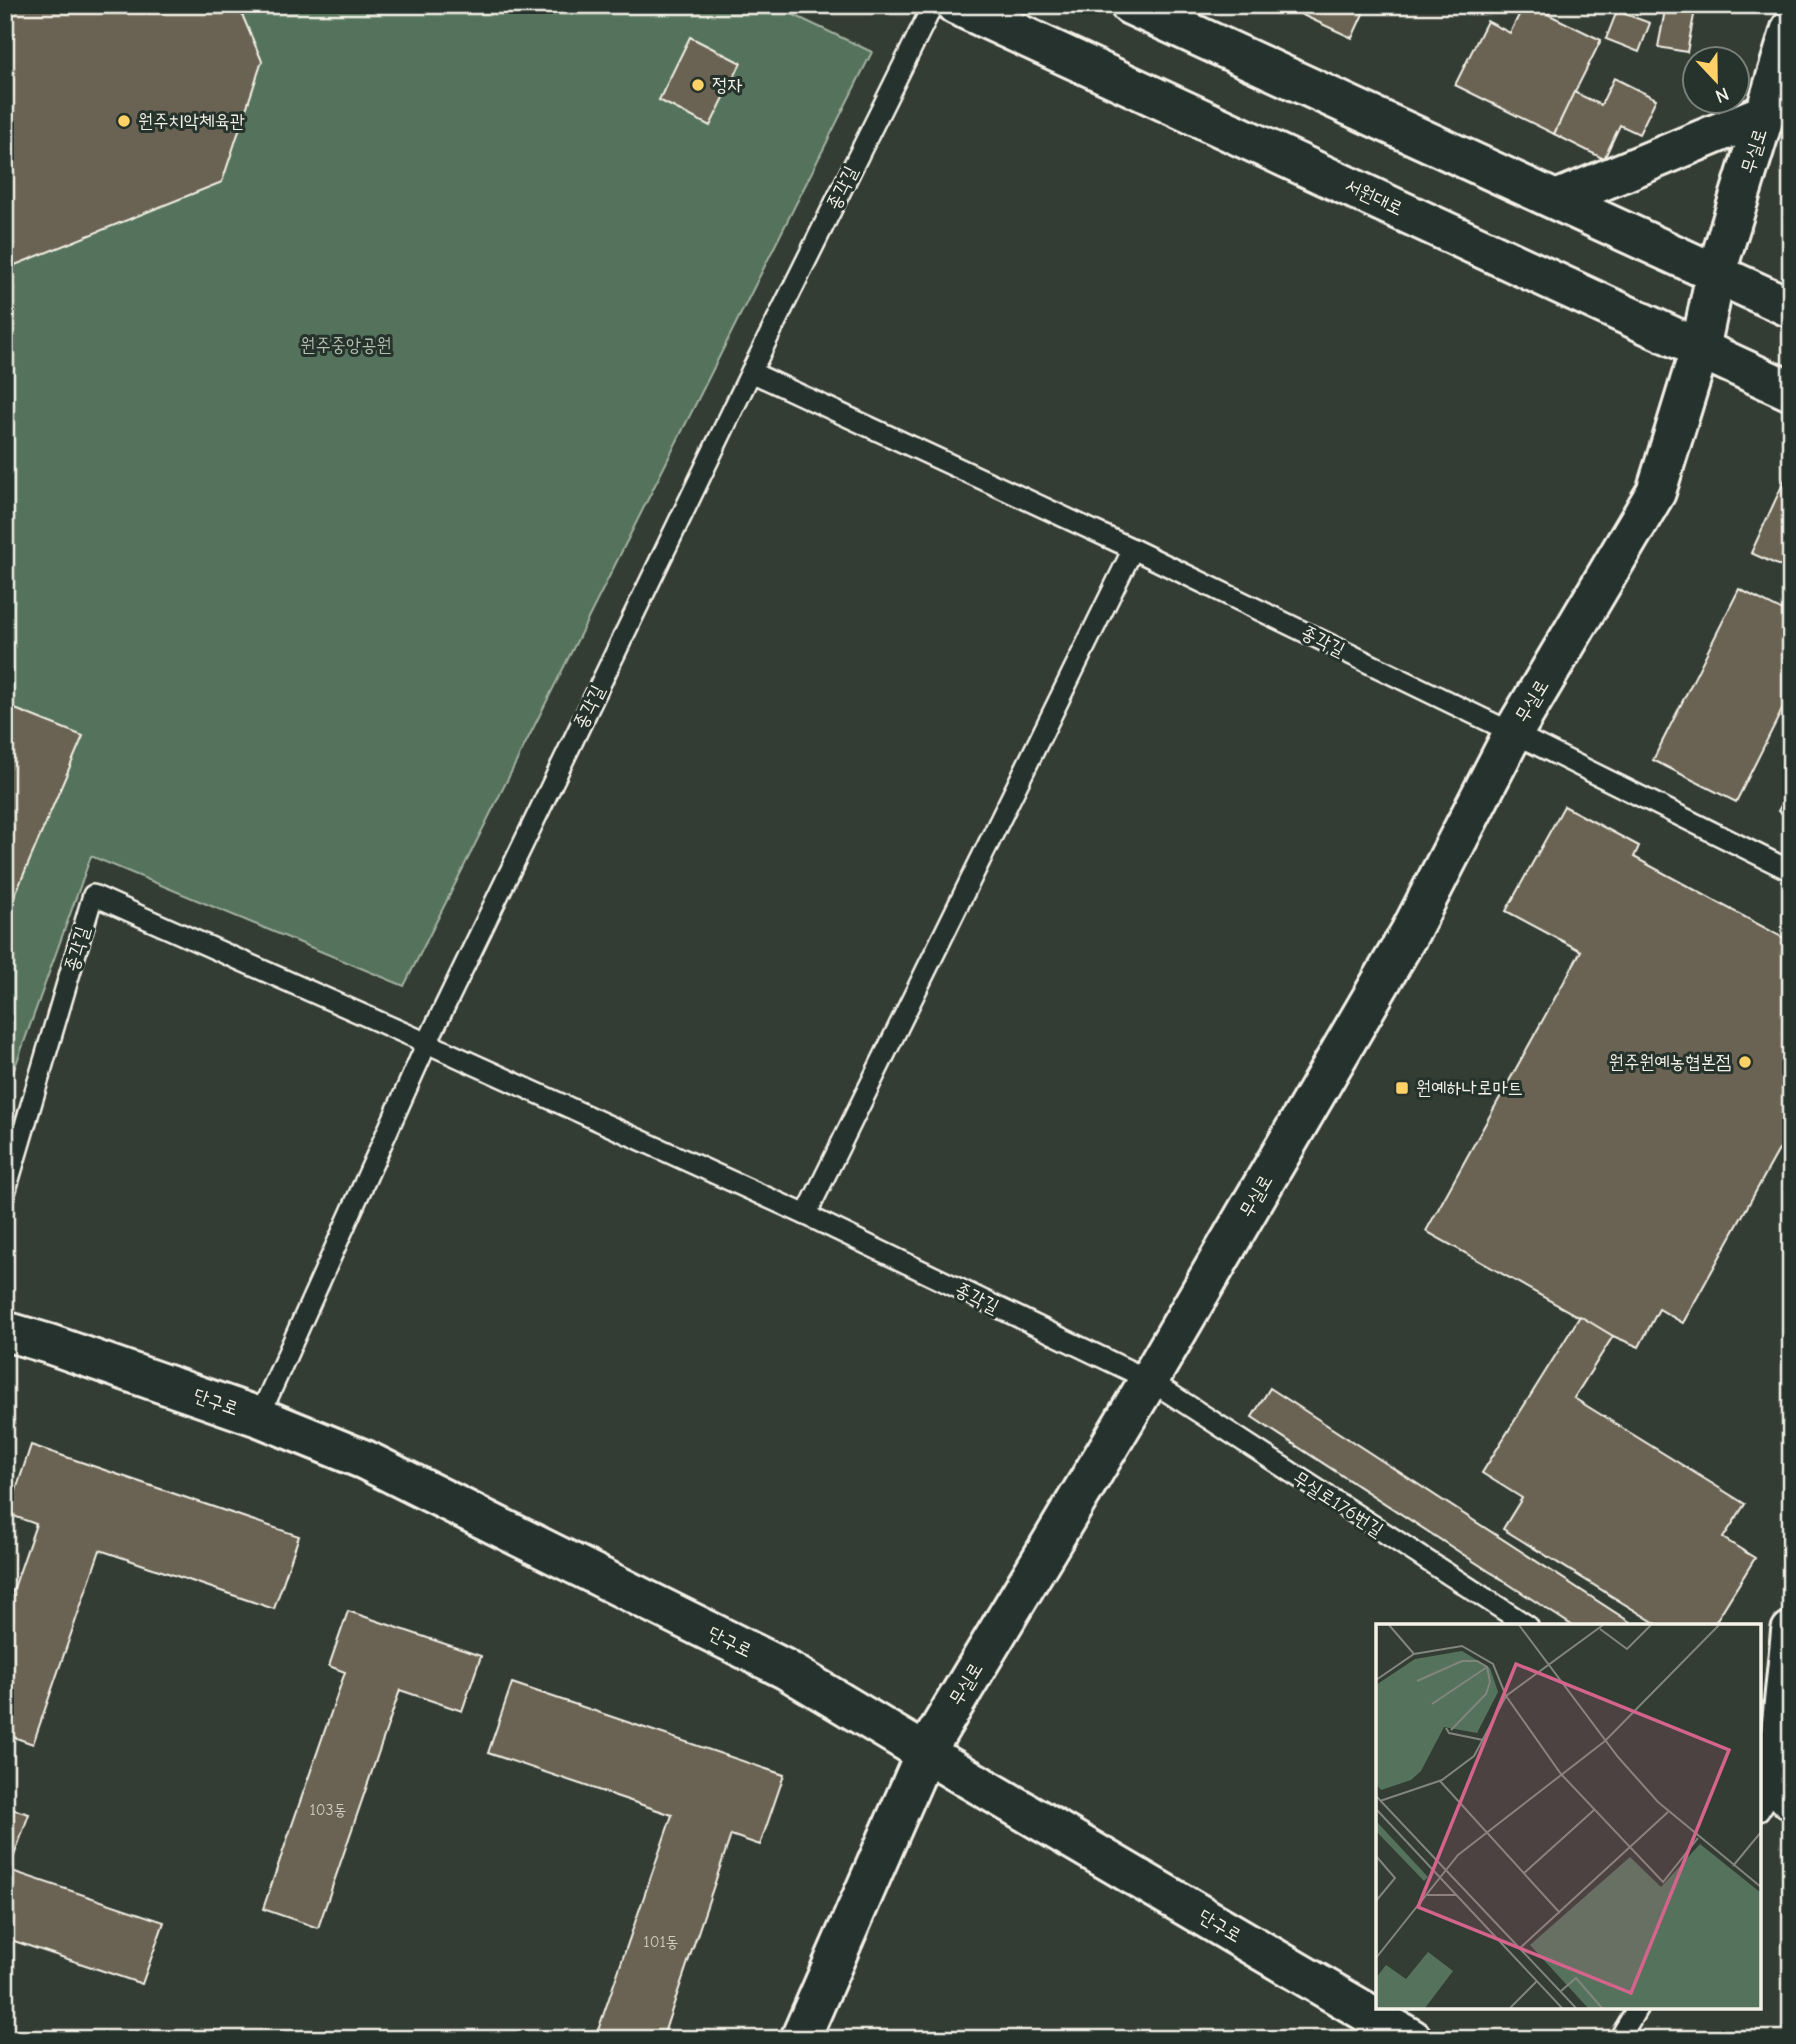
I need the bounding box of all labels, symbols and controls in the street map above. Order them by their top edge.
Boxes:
north arrow [1680,46,1750,116]
place label: 정자 [712,74,743,96]
marker: 정자 [690,77,706,93]
text: N [1712,82,1732,107]
place label: 원주치악체육관 [138,110,245,132]
marker: 원주치악체육관 [116,113,132,129]
street label: 무실로 [1737,126,1771,176]
street label: 종각길 [822,163,862,213]
street label: 서원대로 [1342,174,1406,220]
park label: 원주중앙공원 [300,334,392,356]
street label: 종각길 [1298,621,1348,661]
street label: 무실로 [1511,676,1553,726]
street label: 종각길 [569,682,609,732]
street label: 종각길 [60,924,94,974]
place label: 원주원예농협본점 [1609,1051,1731,1073]
marker: 원주원예농협본점 [1737,1054,1753,1070]
place label: 원예하나로마트 [1416,1077,1523,1099]
marker: 원예하나로마트 [1394,1080,1410,1096]
street label: 무실로 [1235,1171,1277,1221]
street label: 종각길 [952,1278,1002,1318]
street label: 단구로 [191,1384,241,1420]
street label: 무실로176번길 [1289,1467,1387,1541]
street label: 단구로 [705,1622,755,1662]
inset map [1376,1624,1761,2009]
street label: 무실로 [945,1659,987,1709]
house number: 103동 [309,1801,347,1819]
street label: 단구로 [1195,1905,1245,1947]
house number: 101동 [643,1933,679,1951]

